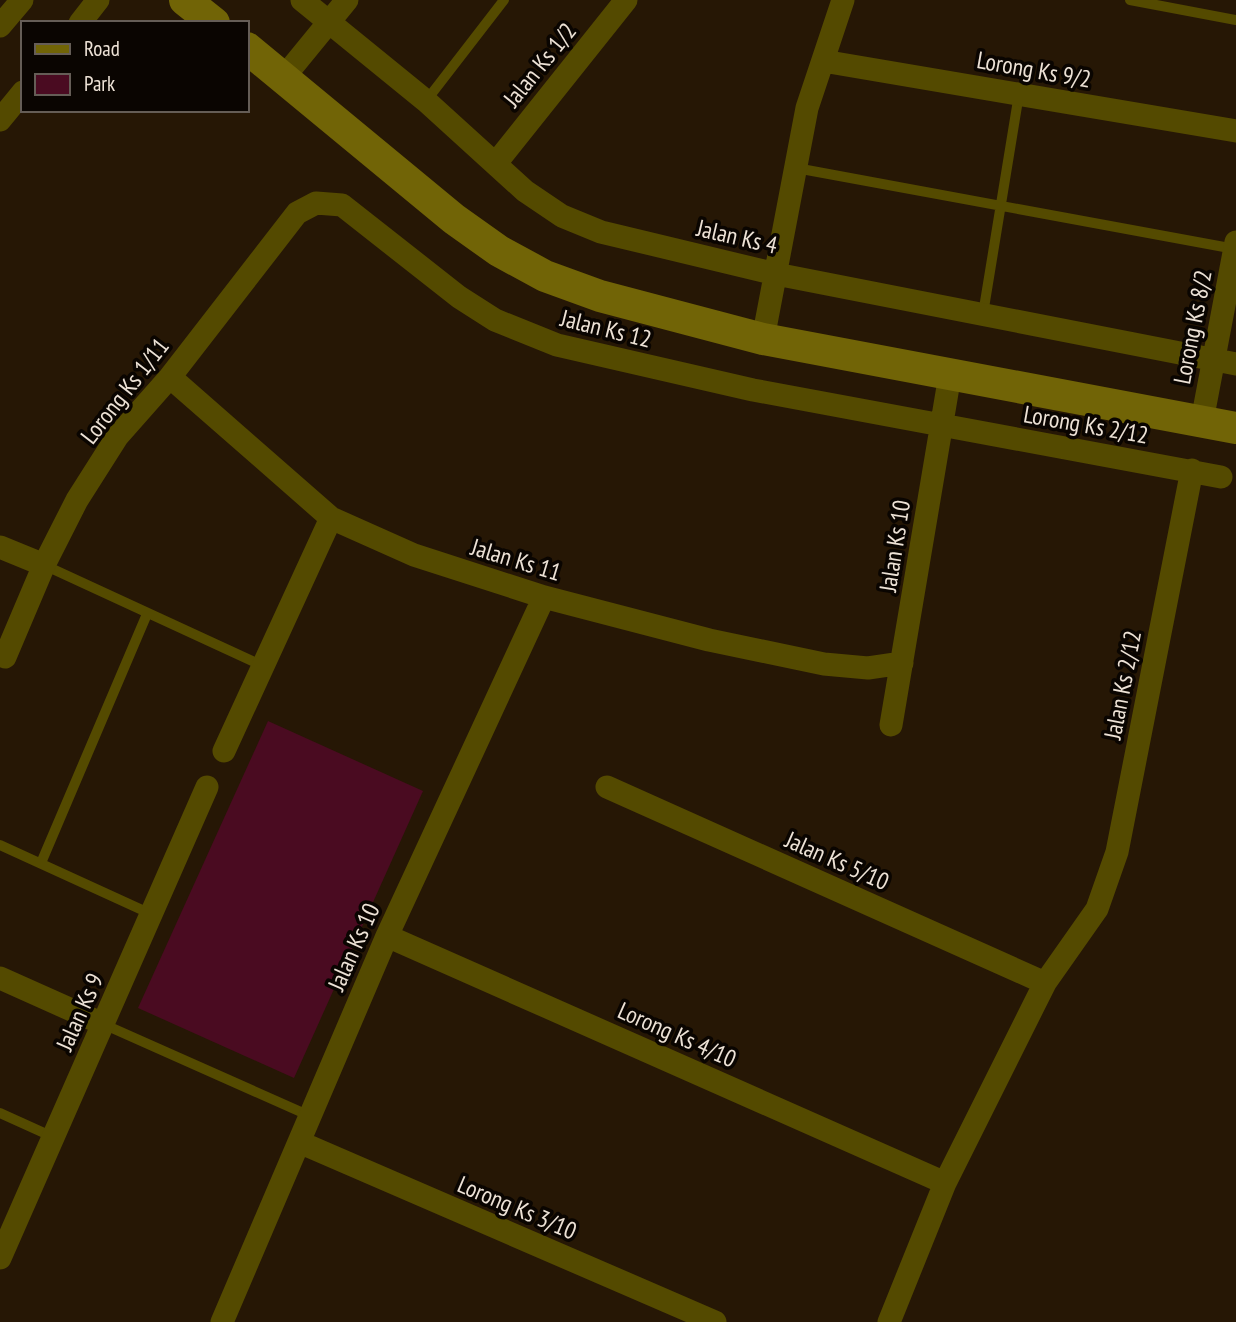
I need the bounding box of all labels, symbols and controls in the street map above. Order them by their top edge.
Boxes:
street label: Jalan Ks 1/2 [496,16,583,114]
legend [21,21,248,112]
text: Road [84,35,120,62]
street label: Lorong Ks 9/2 [975,44,1094,95]
text: Park [84,70,115,97]
street label: Jalan Ks 4 [693,212,781,261]
street label: Lorong Ks 8/2 [1166,267,1219,387]
street label: Jalan Ks 12 [557,302,655,355]
street label: Lorong Ks 1/11 [74,331,176,450]
street label: Lorong Ks 2/12 [1021,398,1151,451]
street label: Jalan Ks 10 [872,498,917,595]
street label: Jalan Ks 11 [467,531,565,588]
street label: Jalan Ks 2/12 [1097,628,1148,743]
street label: Jalan Ks 5/10 [780,824,894,897]
street label: Jalan Ks 10 [320,898,386,996]
street label: Jalan Ks 9 [48,968,110,1056]
street label: Lorong Ks 4/10 [613,995,741,1074]
street label: Lorong Ks 3/10 [453,1169,581,1246]

